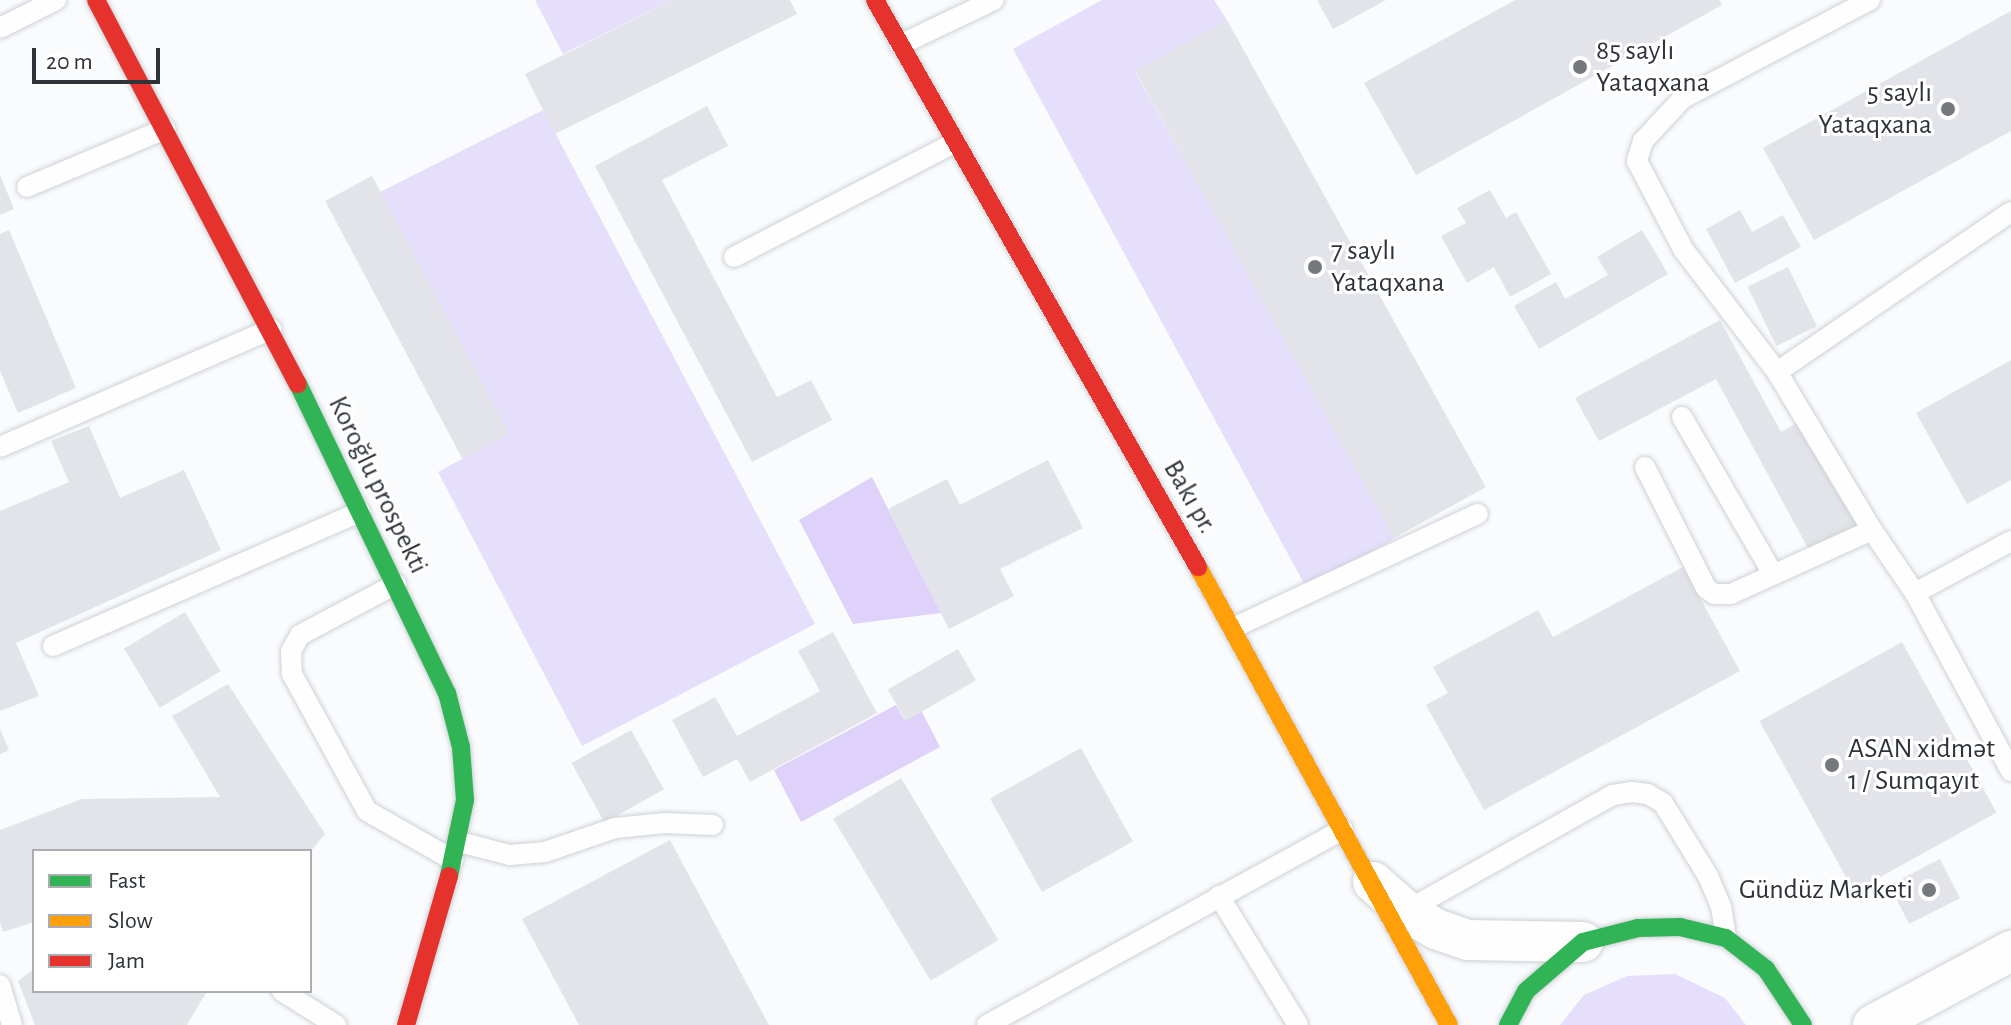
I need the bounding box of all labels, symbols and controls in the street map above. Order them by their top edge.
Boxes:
scale bar [36,32,164,82]
place label: 85 saylı Yataqxana [1596,34,1710,100]
text: 20 m [46,50,93,74]
marker: 85 saylı Yataqxana [1571,58,1589,76]
place label: 5 saylı Yataqxana [1818,76,1932,142]
marker: 5 saylı Yataqxana [1939,100,1957,118]
place label: 7 saylı Yataqxana [1331,234,1445,300]
marker: 7 saylı Yataqxana [1306,258,1324,276]
street label: Koroğlu prospekti [321,391,435,579]
street label: Bakı pr. [1156,454,1224,540]
place label: ASAN xidmət 1 / Sumqayıt [1848,732,1995,798]
marker: ASAN xidmət 1 / Sumqayıt [1823,756,1841,774]
legend [32,849,312,993]
text: Fast [108,869,145,893]
place label: Gündüz Marketi [1739,873,1913,907]
marker: Gündüz Marketi [1920,881,1938,899]
text: Slow [108,909,153,933]
text: Jam [108,949,145,973]

